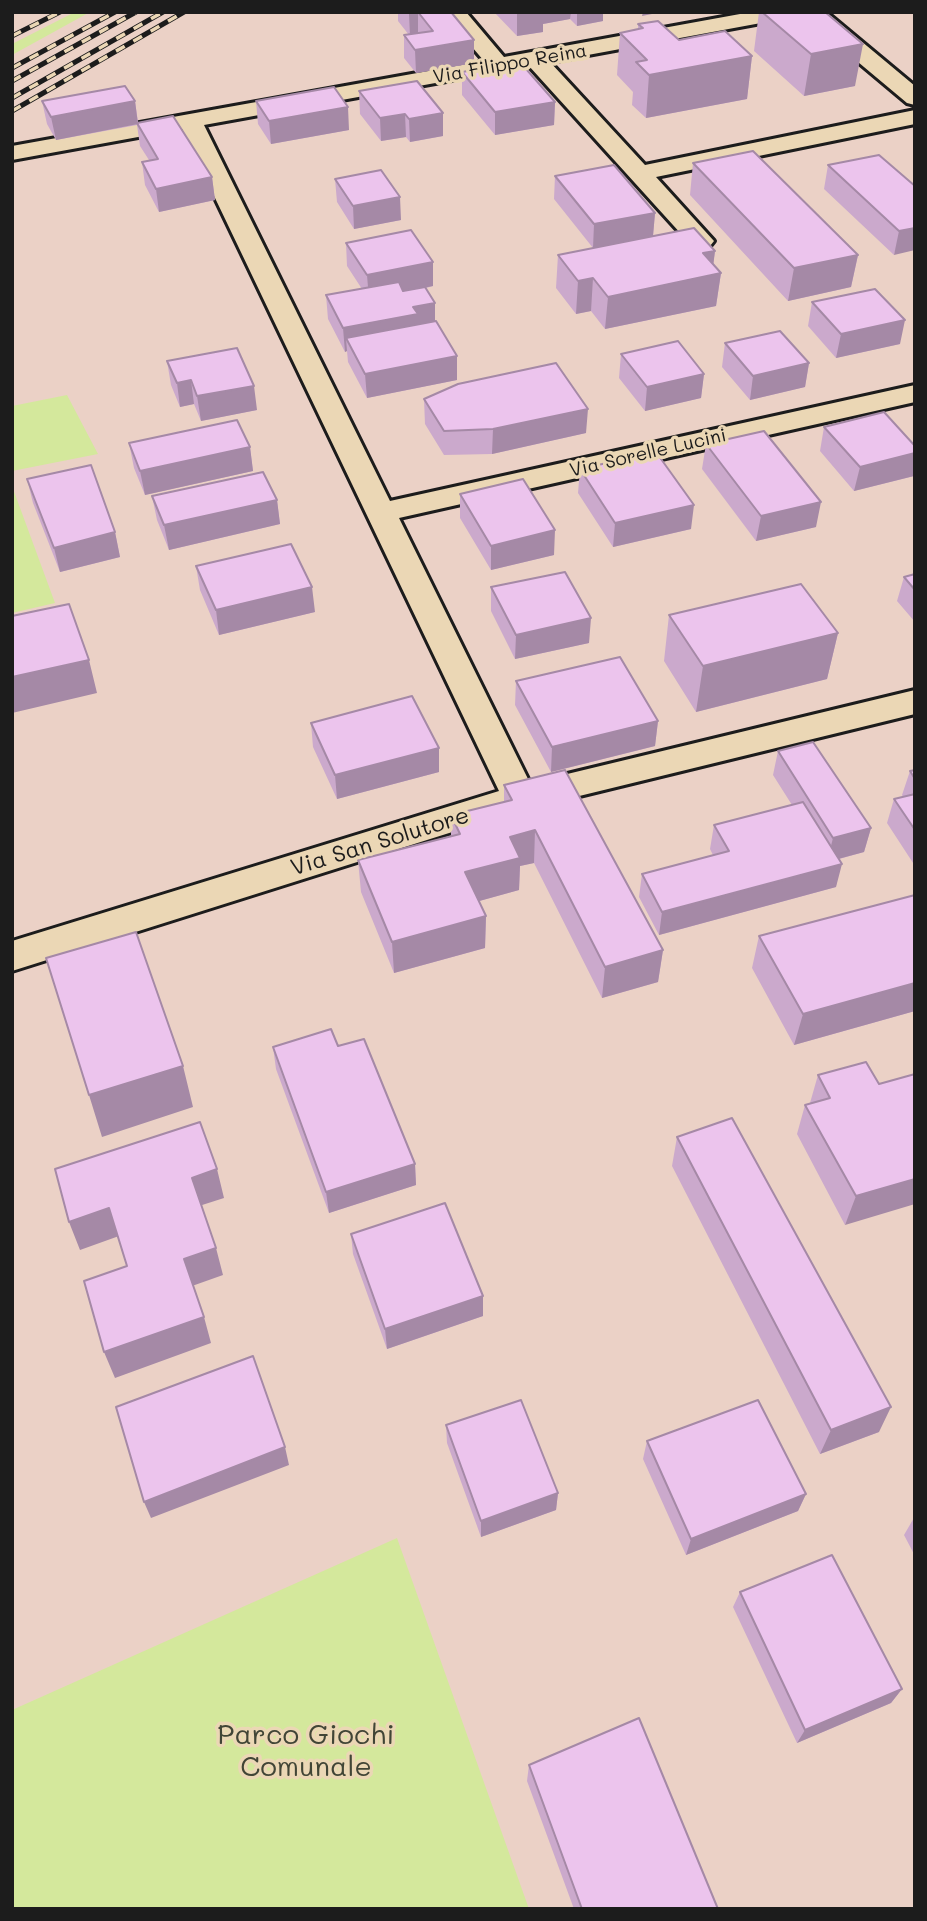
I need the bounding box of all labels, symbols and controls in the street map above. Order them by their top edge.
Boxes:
street label: Via Filippo Reina [431,39,589,89]
street label: Via Sorelle Lucini [567,424,729,482]
street label: Via San Solutore [287,802,473,882]
park label: Parco Giochi Comunale [217,1718,395,1784]

